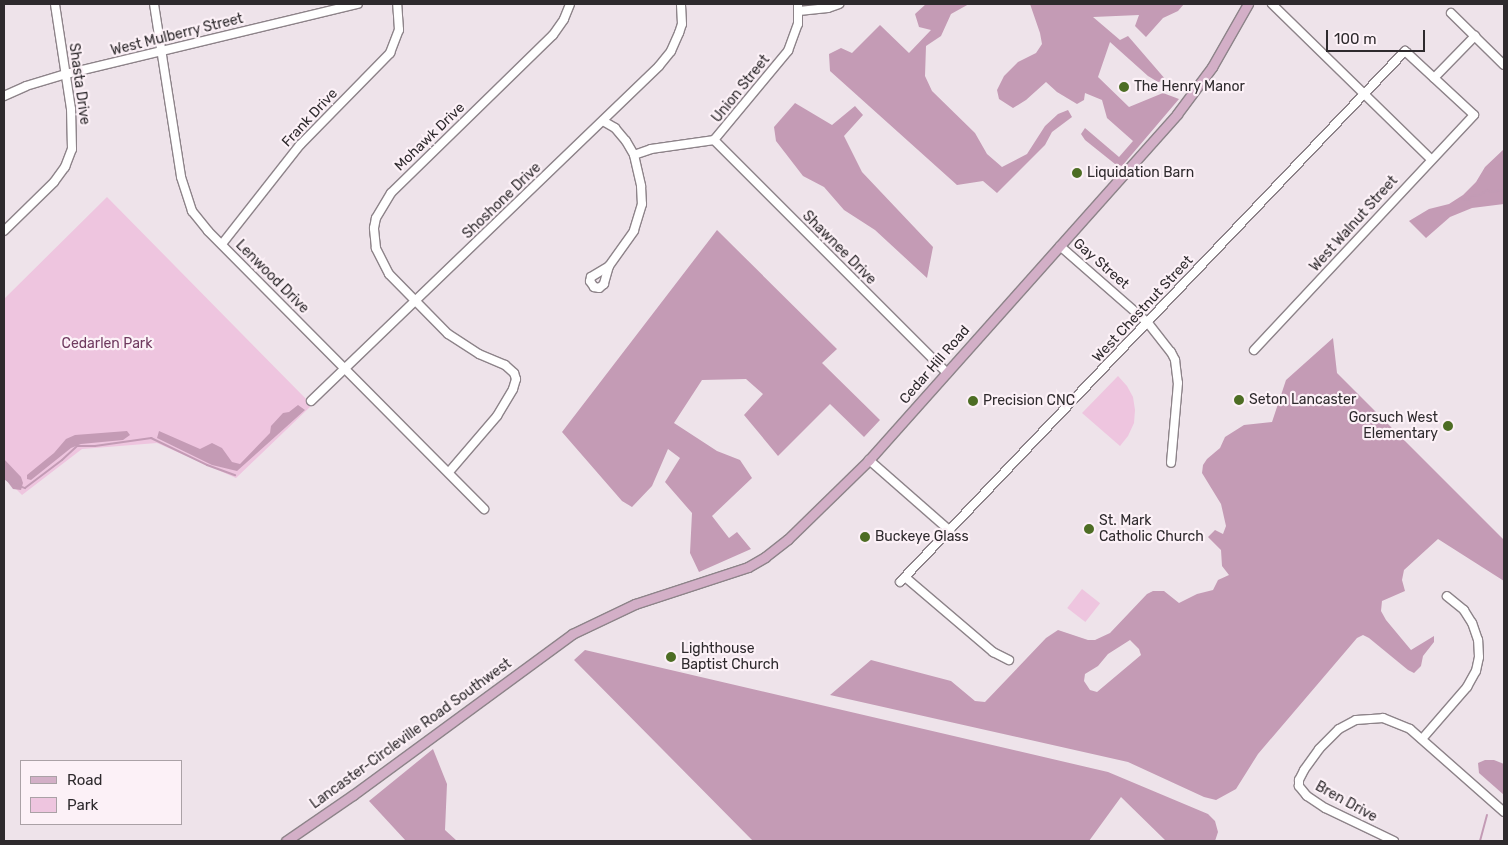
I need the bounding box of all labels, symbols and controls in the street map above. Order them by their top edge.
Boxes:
street label: West Mulberry Street [109,10,245,60]
scale bar [1328,20,1427,52]
text: 100 m [1334,30,1376,48]
street label: Shasta Drive [65,42,93,126]
street label: Union Street [709,52,773,126]
place label: The Henry Manor [1134,79,1245,95]
marker: The Henry Manor [1118,81,1130,93]
street label: Frank Drive [279,85,341,151]
street label: Mohawk Drive [391,99,469,175]
street label: Shoshone Drive [459,159,545,243]
place label: Liquidation Barn [1087,165,1194,181]
marker: Liquidation Barn [1071,167,1083,179]
street label: West Walnut Street [1307,173,1401,275]
street label: Shawnee Drive [799,208,879,288]
street label: Gay Street [1070,235,1132,293]
street label: Lenwood Drive [232,237,312,317]
street label: West Chestnut Street [1089,252,1197,366]
street label: Cedar Hill Road [896,322,974,408]
park label: Cedarlen Park [62,336,152,352]
place label: Seton Lancaster [1249,392,1356,408]
place label: Precision CNC [983,393,1075,409]
marker: Seton Lancaster [1233,394,1245,406]
marker: Precision CNC [967,395,979,407]
place label: Gorsuch West Elementary [1348,410,1438,442]
marker: Gorsuch West Elementary [1442,420,1454,432]
place label: St. Mark Catholic Church [1099,513,1204,546]
marker: St. Mark Catholic Church [1083,523,1095,535]
place label: Buckeye Glass [875,529,969,545]
marker: Buckeye Glass [859,531,871,543]
place label: Lighthouse Baptist Church [681,641,779,674]
marker: Lighthouse Baptist Church [665,651,677,663]
street label: Lancaster-Circleville Road Southwest [307,655,515,813]
legend [20,760,182,825]
text: Road [67,771,103,789]
street label: Bren Drive [1312,778,1380,826]
text: Park [67,796,98,814]

